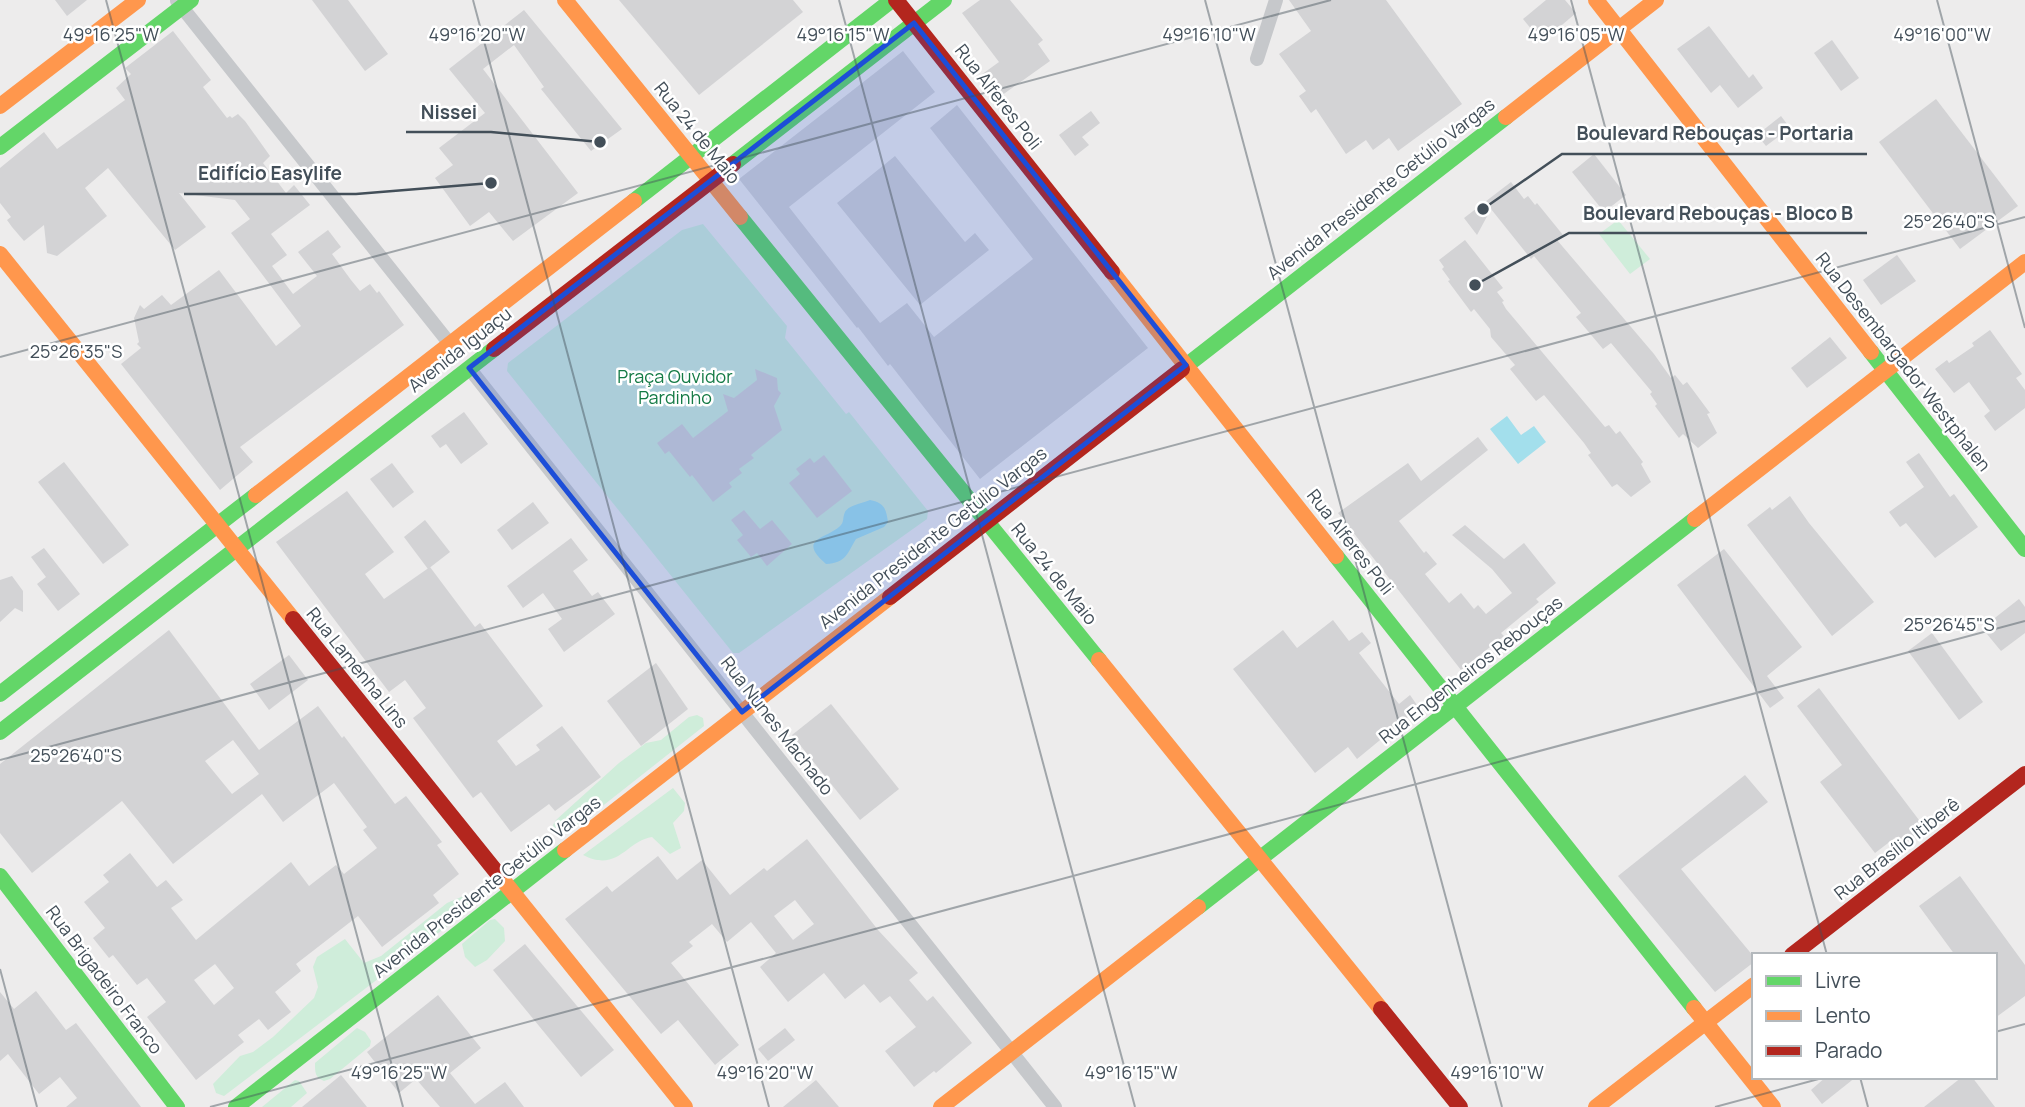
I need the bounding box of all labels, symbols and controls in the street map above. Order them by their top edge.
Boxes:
text: 49°16'25"W [63,22,159,46]
text: 49°16'20"W [429,22,526,46]
text: 49°16'15"W [796,22,890,46]
text: 49°16'10"W [1162,22,1256,46]
text: 49°16'05"W [1527,22,1625,46]
text: 49°16'00"W [1893,22,1991,46]
street label: Rua Alferes Poli [950,39,1048,154]
street label: Rua 24 de Maio [649,76,746,188]
callout: Nissei [406,92,491,132]
street label: Avenida Presidente Getúlio Vargas [1262,92,1499,285]
text: Nissei [421,99,477,125]
callout: Boulevard Rebouças - Portaria [1562,114,1867,154]
text: Boulevard Rebouças - Portaria [1576,120,1854,146]
callout: Edifício Easylife [184,154,356,194]
text: Edifício Easylife [198,160,342,186]
callout: Boulevard Rebouças - Bloco B [1569,193,1867,233]
text: Boulevard Rebouças - Bloco B [1583,200,1853,226]
text: 25°26'40"S [1903,209,1995,233]
street label: Rua Desembargador Westphalen [1811,247,1997,476]
street label: Avenida Iguaçu [403,301,516,397]
text: 25°26'35"S [30,339,122,363]
park label: Praça Ouvidor Pardinho [617,364,733,409]
street label: Avenida Presidente Getúlio Vargas [814,441,1051,634]
street label: Rua Alferes Poli [1302,484,1400,599]
street label: Rua 24 de Maio [1006,517,1103,629]
street label: Rua Engenheiros Rebouças [1374,590,1567,748]
street label: Rua Lamenha Lins [302,602,414,733]
text: 25°26'45"S [1903,612,1995,636]
street label: Rua Nunes Machado [716,651,840,800]
text: 25°26'40"S [30,743,122,767]
street label: Avenida Presidente Getúlio Vargas [368,790,605,983]
street label: Rua Brasílio Itiberê [1829,792,1964,905]
street label: Rua Brigadeiro Franco [41,900,169,1059]
legend [1752,953,1997,1079]
text: Livre [1815,966,1861,994]
text: Lento [1815,1001,1871,1029]
text: Parado [1815,1036,1883,1064]
text: 49°16'25"W [351,1060,447,1084]
text: 49°16'20"W [717,1060,814,1084]
text: 49°16'15"W [1084,1060,1178,1084]
text: 49°16'10"W [1450,1060,1544,1084]

